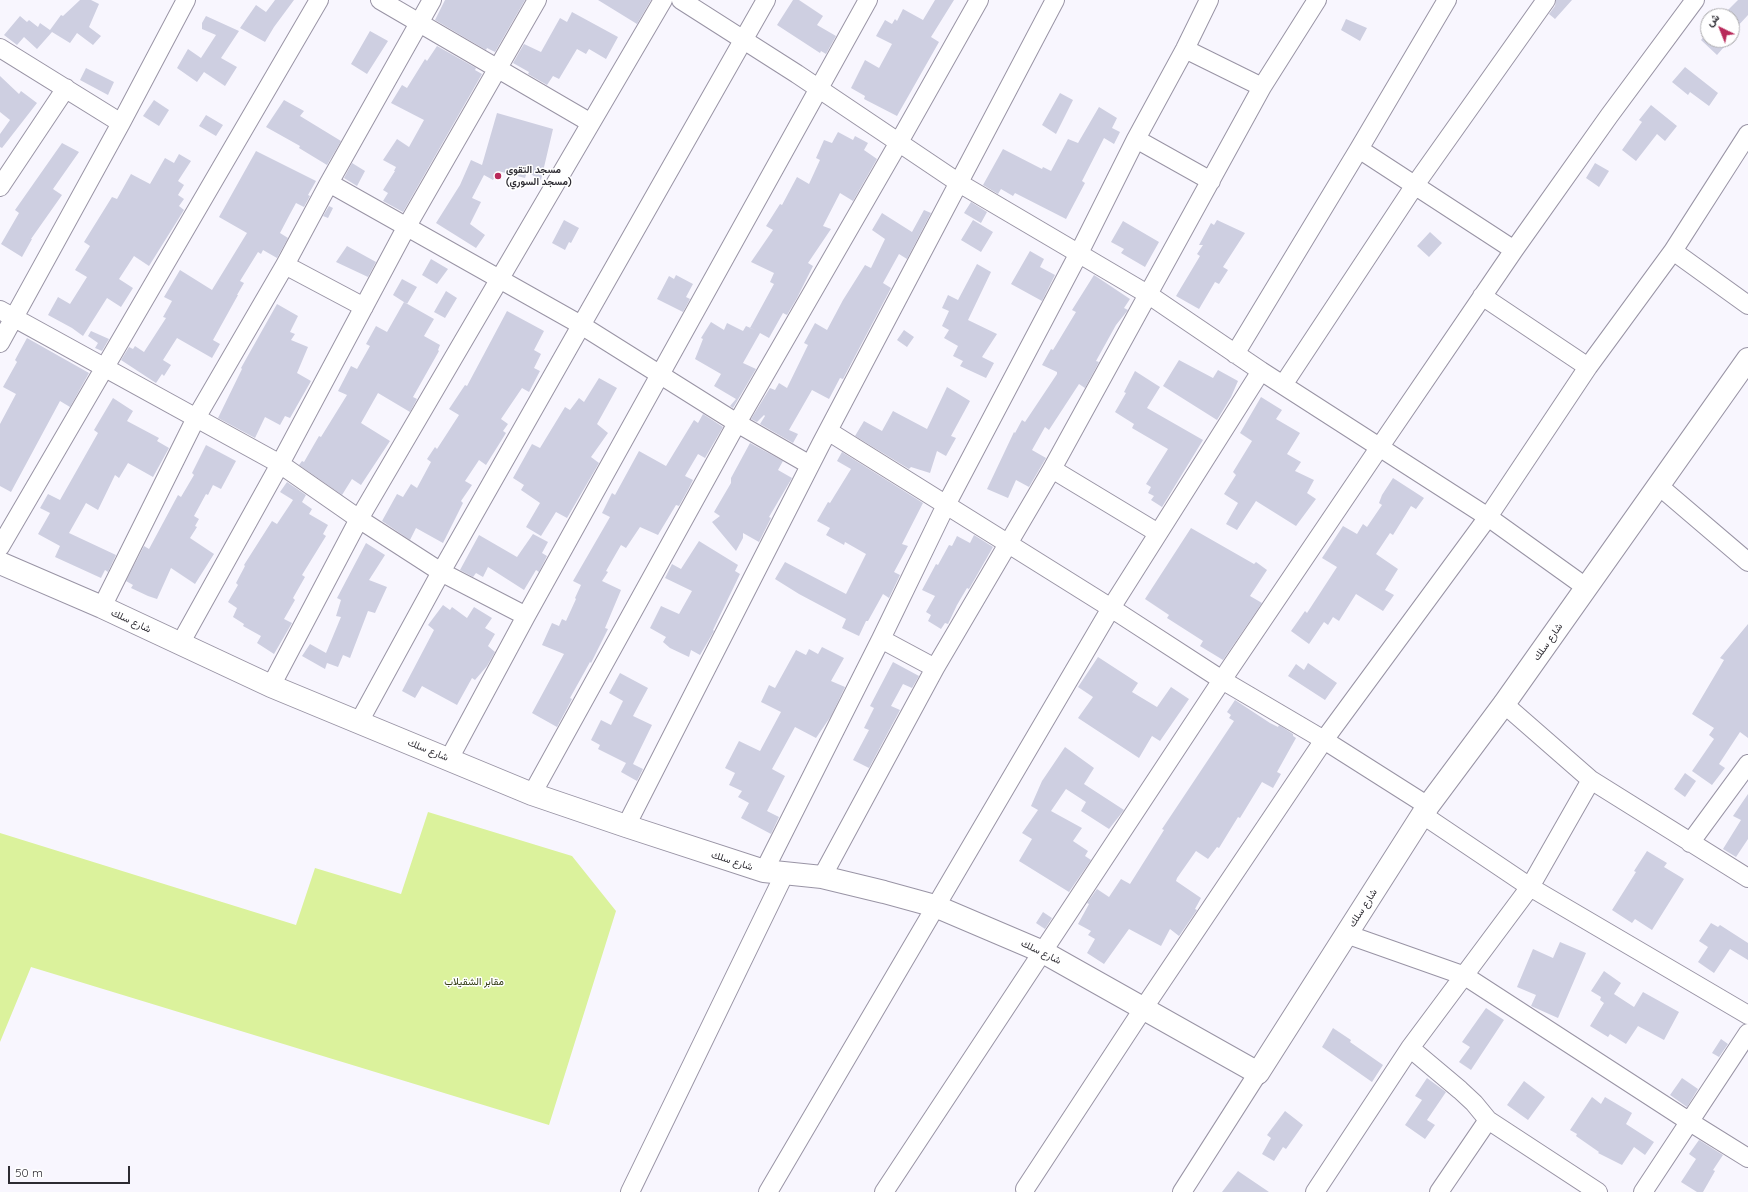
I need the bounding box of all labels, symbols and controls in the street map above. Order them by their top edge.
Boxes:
north arrow [1700,8,1740,48]
text: ش [1703,10,1722,30]
place label: مسجد التقوى (مسجد السوري) [506,164,571,188]
marker: مسجد التقوى (مسجد السوري) [493,171,503,181]
street label: شارع سلك [109,606,153,636]
street label: شارع سلك [1531,621,1565,663]
street label: شارع سلك [406,736,450,764]
street label: شارع سلك [710,849,754,873]
street label: شارع سلك [1346,887,1380,929]
street label: شارع سلك [1019,937,1063,967]
park label: مقابر الشقيلاب [444,976,504,988]
scale bar [10,1158,132,1184]
text: 50 m [15,1165,43,1180]

